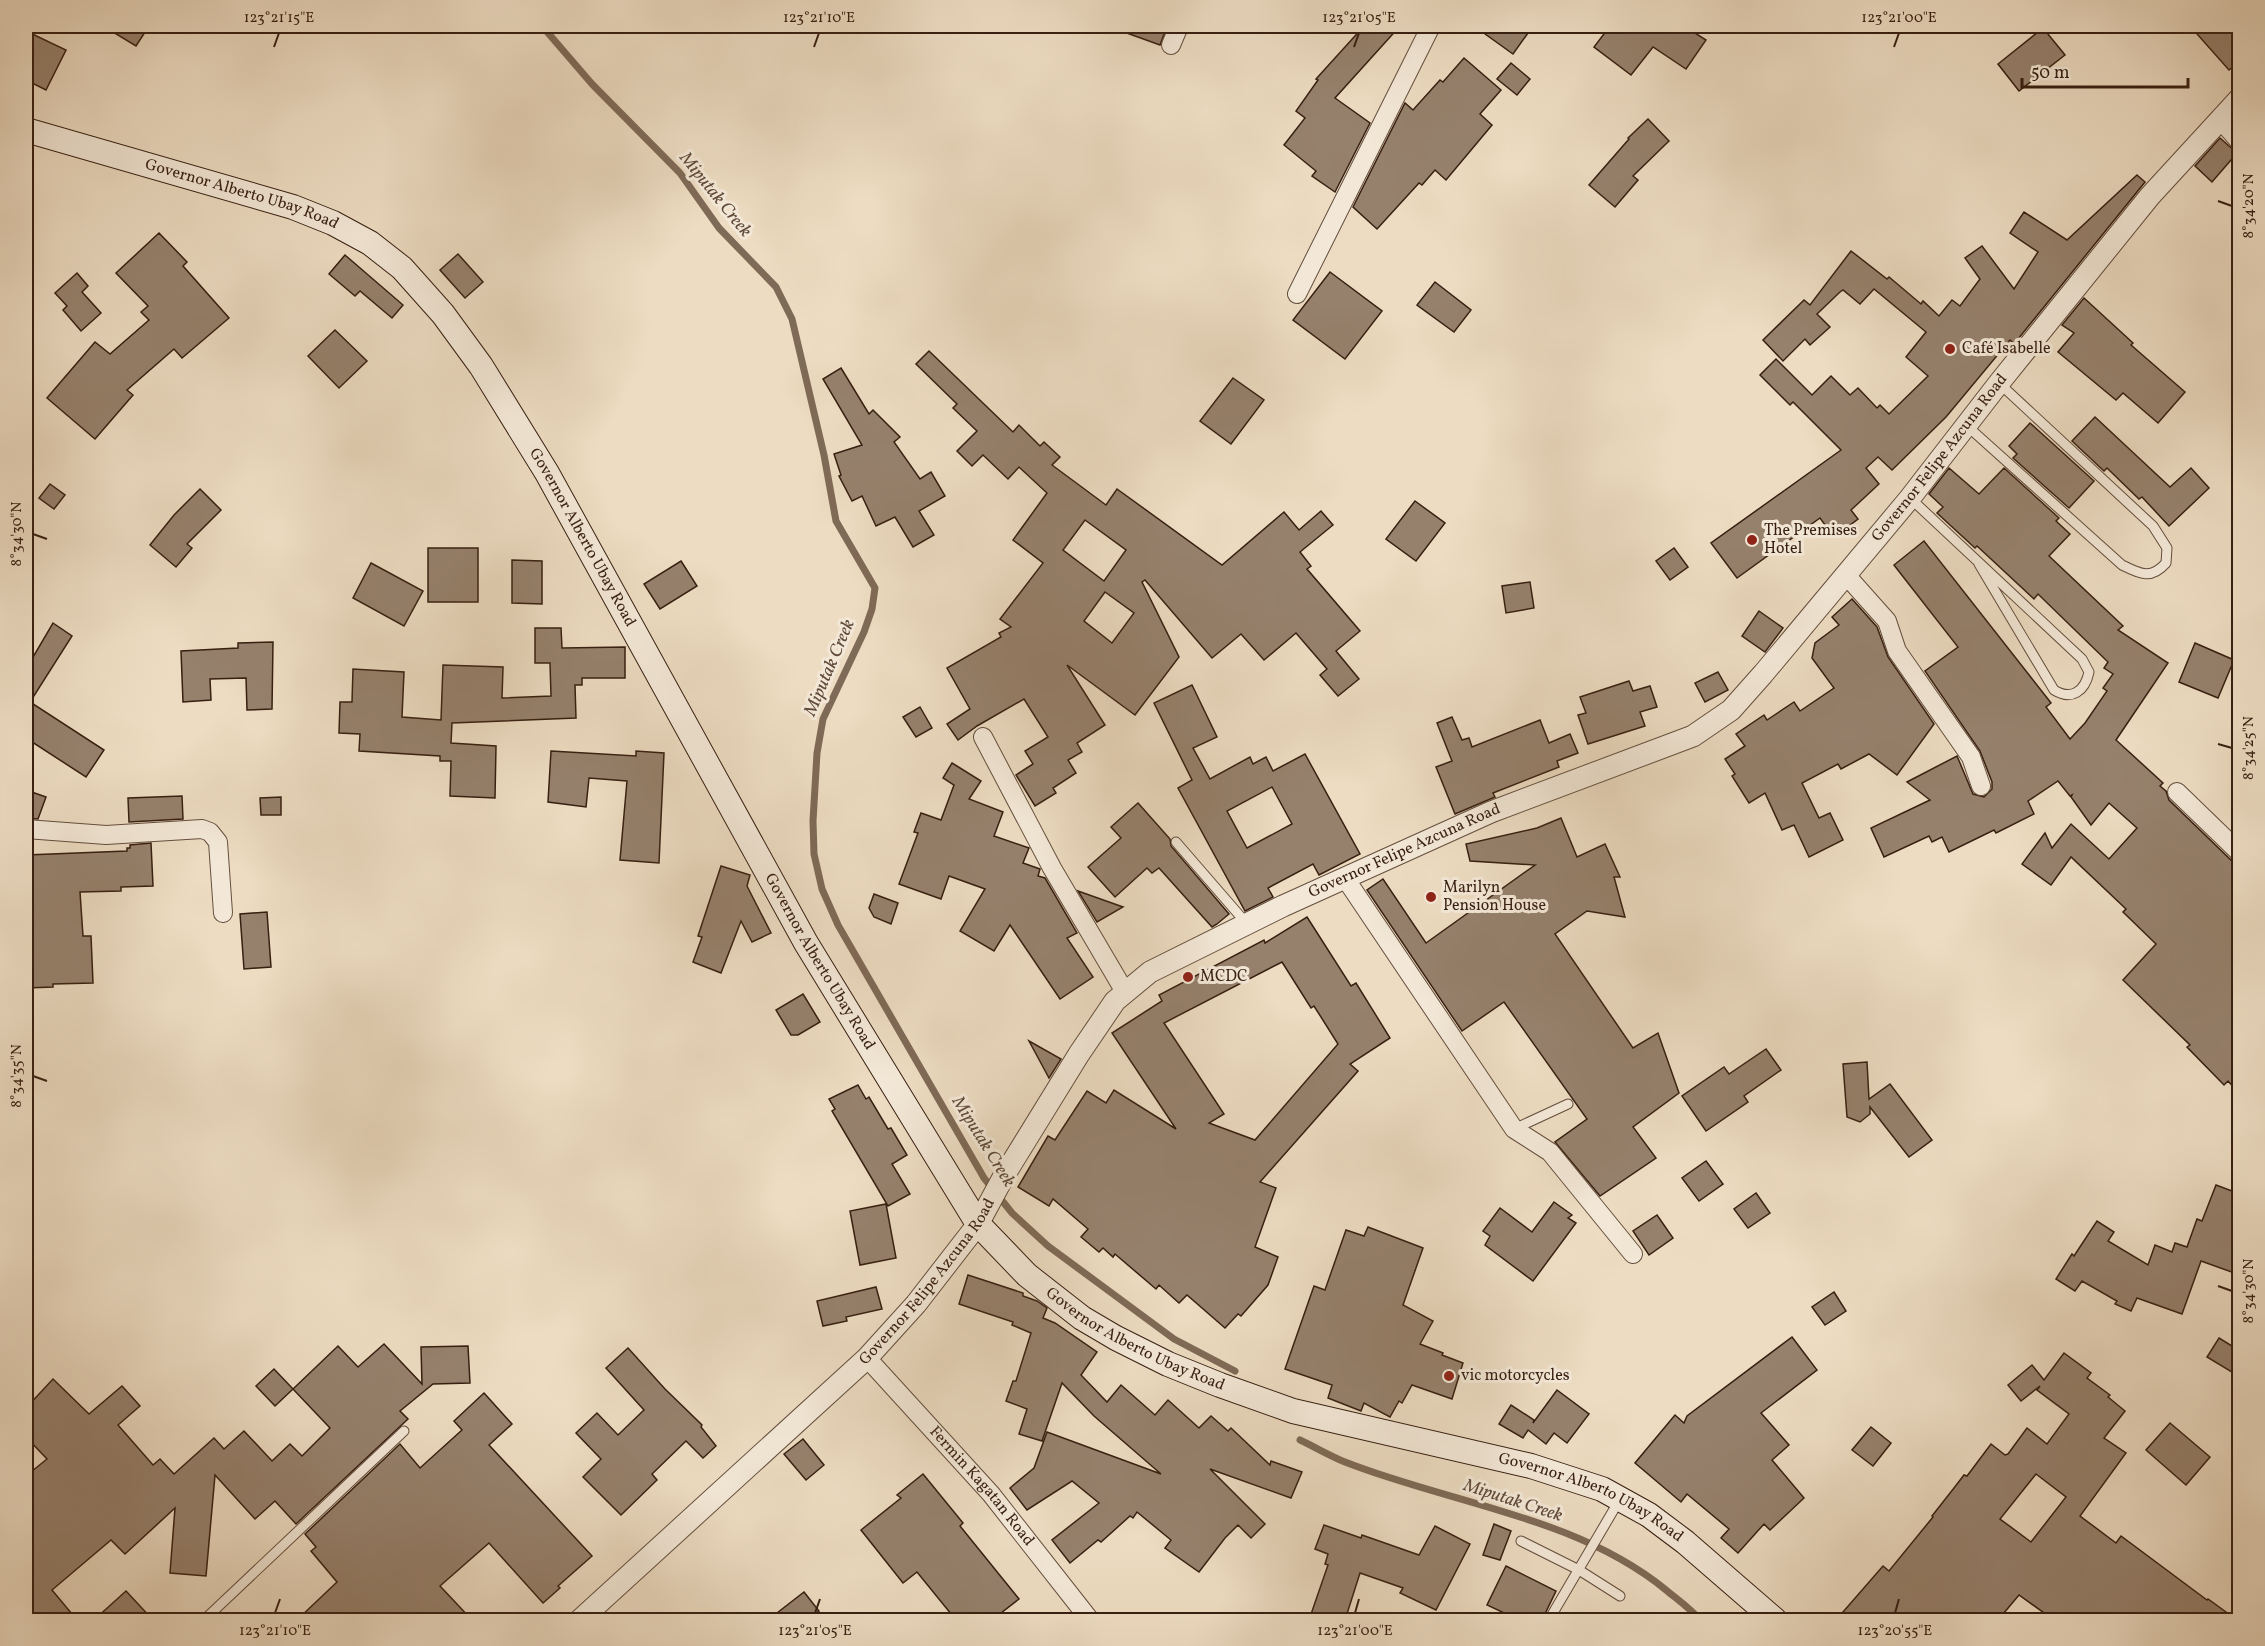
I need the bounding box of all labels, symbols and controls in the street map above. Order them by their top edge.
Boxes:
text: 123°21'15"E [244,8,314,29]
text: 123°21'10"E [783,8,855,29]
text: 123°21'05"E [1322,8,1396,29]
text: 123°21'00"E [1861,8,1937,29]
scale bar [2022,51,2188,89]
text: 50 m [2031,61,2070,86]
water label: Miputak Creek [672,146,757,243]
street label: Governor Alberto Ubay Road [142,154,342,235]
text: 8°34'20"N [2239,173,2260,239]
place label: Café Isabelle [1962,338,2051,360]
marker: Café Isabelle [1943,342,1957,356]
street label: Governor Felipe Azcuna Road [1867,369,2013,547]
street label: Governor Alberto Ubay Road [523,444,641,631]
text: 8°34'30"N [7,502,28,566]
place label: The Premises Hotel [1764,520,1857,560]
marker: The Premises Hotel [1745,533,1759,547]
water label: Miputak Creek [798,616,862,721]
text: 8°34'25"N [2239,716,2260,780]
street label: Governor Felipe Azcuna Road [1305,798,1504,904]
street label: Governor Alberto Ubay Road [759,870,880,1054]
place label: Marilyn Pension House [1443,877,1546,917]
marker: Marilyn Pension House [1424,890,1438,904]
place label: MCDC [1200,966,1247,988]
marker: MCDC [1181,970,1195,984]
text: 8°34'35"N [7,1044,28,1108]
water label: Miputak Creek [945,1091,1021,1192]
street label: Governor Felipe Azcuna Road [855,1195,1001,1371]
text: 8°34'30"N [2239,1259,2260,1323]
street label: Governor Alberto Ubay Road [1041,1282,1228,1397]
place label: vic motorcycles [1461,1365,1570,1387]
marker: vic motorcycles [1442,1369,1456,1383]
street label: Fermin Kagatan Road [924,1422,1039,1551]
street label: Governor Alberto Ubay Road [1496,1448,1688,1548]
water label: Miputak Creek [1459,1473,1566,1529]
text: 123°21'10"E [239,1621,311,1642]
text: 123°21'05"E [778,1621,852,1642]
text: 123°21'00"E [1317,1621,1393,1642]
text: 123°20'55"E [1858,1621,1932,1642]

